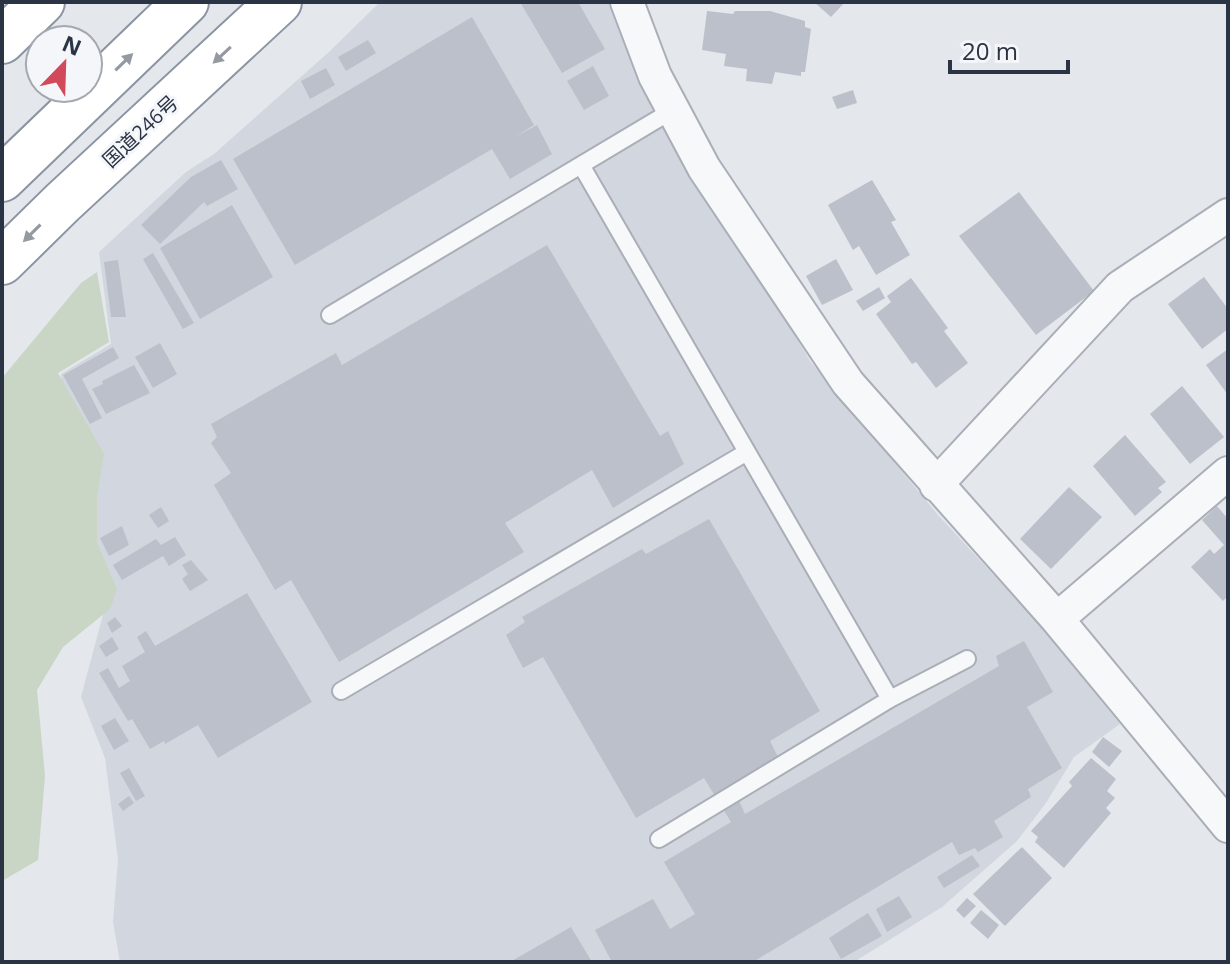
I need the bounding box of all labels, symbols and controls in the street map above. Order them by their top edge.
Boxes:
north arrow [24,24,104,104]
scale bar [950,24,1068,74]
text: N [58,27,86,62]
text: 20 m [962,34,1018,67]
one-way arrow [213,45,232,63]
one-way arrow [114,53,133,71]
street label: 国道246号 [96,89,184,173]
one-way arrow [23,223,42,242]

